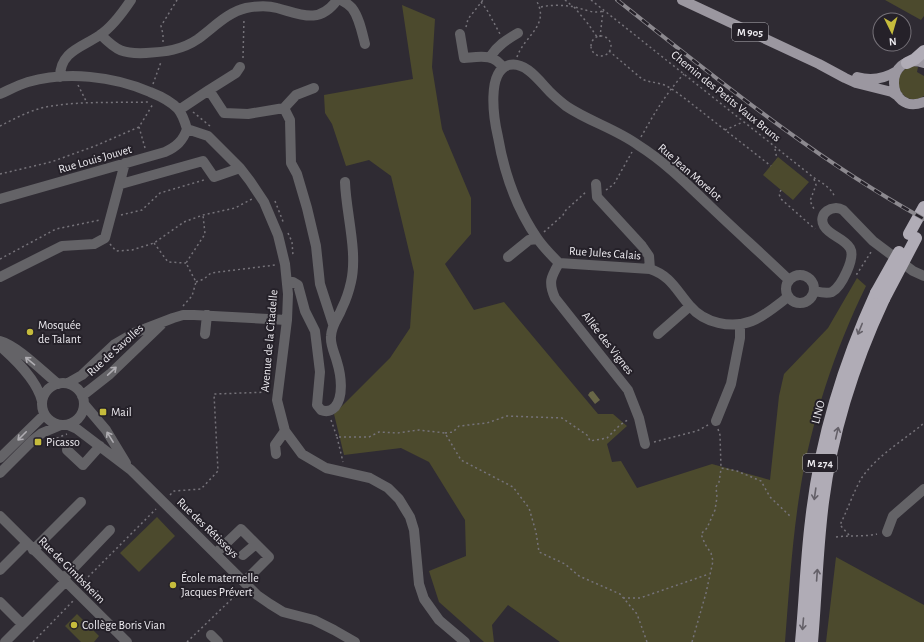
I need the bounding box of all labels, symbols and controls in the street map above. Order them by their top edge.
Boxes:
north arrow [872,12,912,52]
road number: M 905 [732,23,768,41]
text: N [889,36,897,47]
street label: Chemin des Petits Vaux Bruns [669,48,783,144]
street label: Rue Jean Morelot [656,141,724,203]
street label: Rue Louis Jouvet [57,143,133,175]
street label: Rue Jules Calais [569,244,641,262]
street label: Avenue de la Citadelle [259,289,279,393]
street label: Allée des Vignes [580,309,636,377]
place label: Mosquée de Talant [38,319,81,345]
street label: Rue de Savolles [84,322,146,378]
one-way arrow [856,322,863,334]
marker: Mosquée de Talant [25,327,35,337]
one-way arrow [24,356,35,365]
one-way arrow [107,367,118,376]
street label: LINO [809,399,827,425]
place label: Mail [111,406,132,418]
marker: Mail [98,407,108,417]
one-way arrow [833,427,841,440]
one-way arrow [17,431,27,441]
one-way arrow [106,431,114,443]
place label: Picasso [46,436,80,448]
marker: Picasso [33,437,43,447]
road number: M 274 [803,454,837,472]
one-way arrow [811,487,819,500]
street label: Rue des Rétisseys [174,496,241,561]
street label: Rue de Gimbsheim [37,535,107,605]
one-way arrow [814,569,821,582]
place label: École maternelle Jacques Prévert [181,571,259,598]
marker: École maternelle Jacques Prévert [168,580,178,590]
one-way arrow [799,617,806,630]
place label: Collège Boris Vian [82,619,165,631]
marker: Collège Boris Vian [69,620,79,630]

